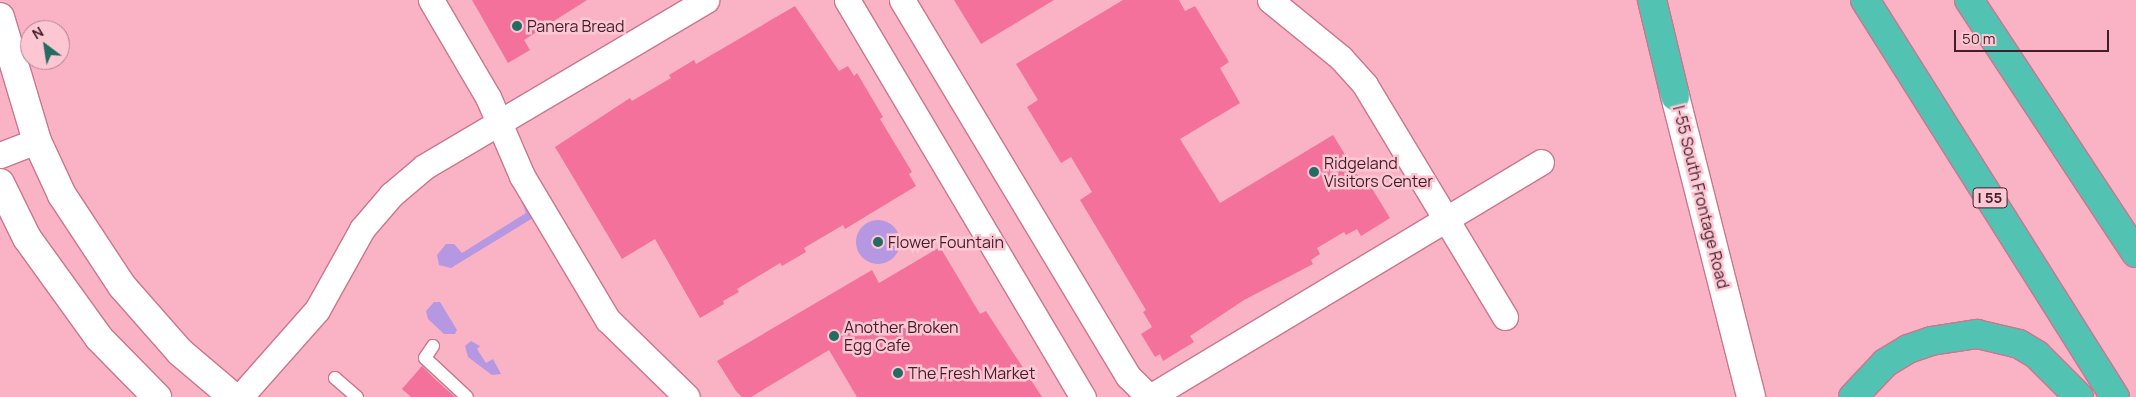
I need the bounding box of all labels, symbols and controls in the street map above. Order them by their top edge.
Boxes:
place label: Panera Bread [527,16,624,36]
north arrow [20,20,70,70]
marker: Panera Bread [511,20,523,32]
scale bar [1956,20,2111,52]
text: N [28,22,47,43]
text: 50 m [1962,28,1996,49]
street label: I-55 South Frontage Road [1669,103,1733,291]
place label: Ridgeland Visitors Center [1324,153,1433,191]
marker: Ridgeland Visitors Center [1308,166,1320,178]
road number: I 55 [1972,186,2008,210]
place label: Flower Fountain [888,232,1004,252]
marker: Flower Fountain [872,236,884,248]
place label: Another Broken Egg Cafe [844,317,959,355]
marker: Another Broken Egg Cafe [828,330,840,342]
place label: The Fresh Market [908,363,1035,383]
marker: The Fresh Market [892,367,904,379]

